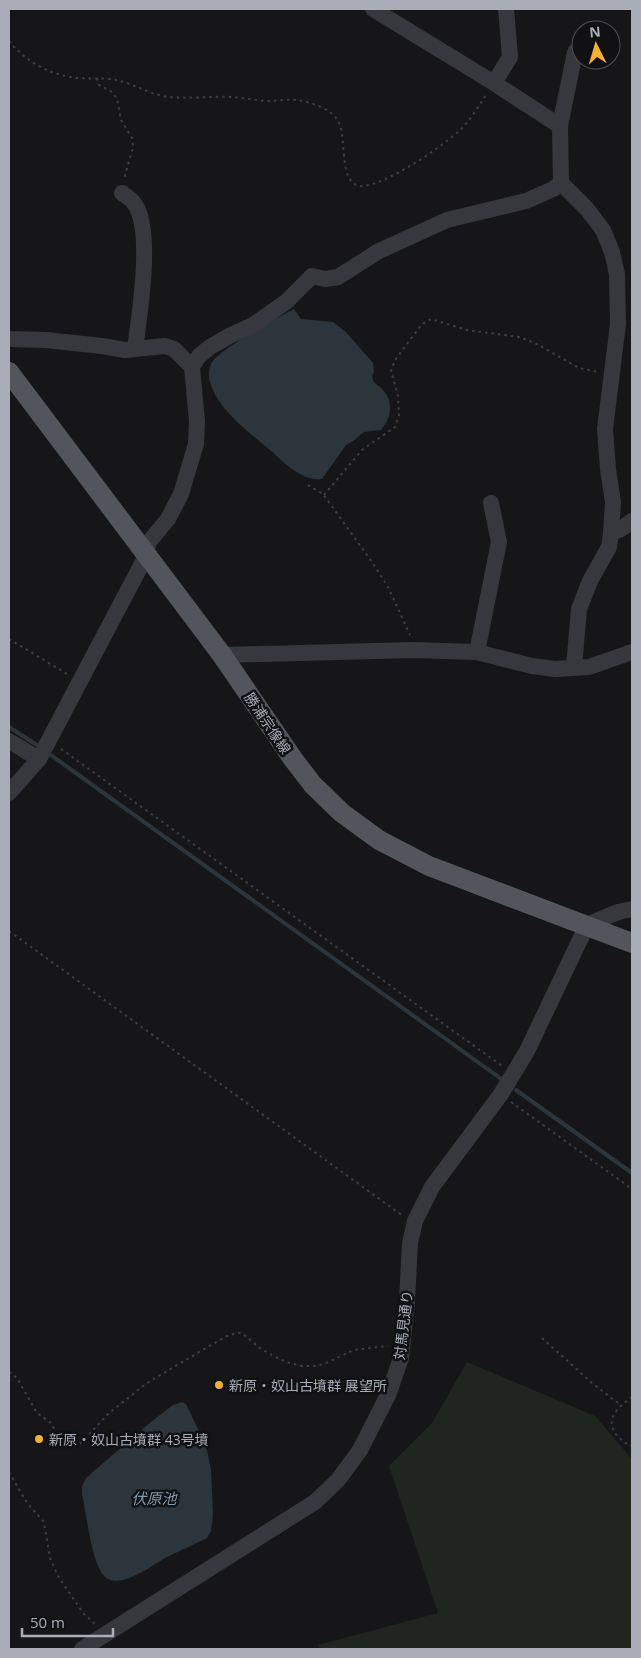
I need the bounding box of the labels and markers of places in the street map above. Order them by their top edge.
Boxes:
place label: 新原・奴山古墳群 展望所 [229,1376,387,1395]
marker: 新原・奴山古墳群 展望所 [213,1379,225,1391]
place label: 新原・奴山古墳群 43号墳 [49,1430,209,1449]
marker: 新原・奴山古墳群 43号墳 [33,1433,45,1445]

